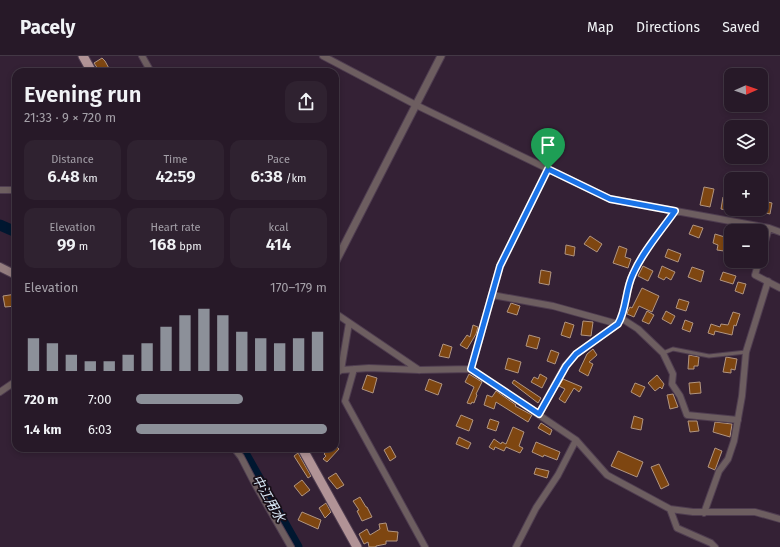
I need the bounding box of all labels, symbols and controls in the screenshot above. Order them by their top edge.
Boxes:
text: Pacely [20,16,75,39]
text: Map [587,19,614,36]
text: Directions [636,19,700,36]
text: Saved [722,19,760,36]
north arrow [724,68,768,112]
map controls [724,68,768,268]
text: Evening run [24,81,141,108]
button: share [285,81,327,123]
text: 21:33 · 9 × 720 m [24,110,116,125]
button: layers [724,120,768,164]
pin [531,128,565,169]
icon: arrive [537,134,559,156]
text: Distance [51,153,94,166]
text: Time [163,153,188,166]
text: Pace [267,153,290,166]
text: 6.48 [47,166,80,187]
text: 42:59 [155,166,196,187]
text: 6:38 [251,166,283,187]
text: km [80,172,98,185]
text: /km [283,172,307,185]
button: + [724,172,768,216]
text: Elevation [49,221,96,234]
text: Heart rate [150,221,201,234]
text: kcal [269,221,288,234]
button: − [724,224,768,268]
text: 99 [57,234,76,255]
text: 168 [149,234,176,255]
text: 414 [266,234,291,255]
text: m [76,240,88,253]
text: bpm [176,240,202,253]
text: Elevation [24,280,78,295]
text: 170–179 m [270,280,327,295]
text: 720 m [24,392,58,407]
text: 7:00 [88,392,111,407]
text: 1.4 km [24,422,61,437]
text: 6:03 [88,422,112,437]
water label: 中江用水 [249,472,289,526]

